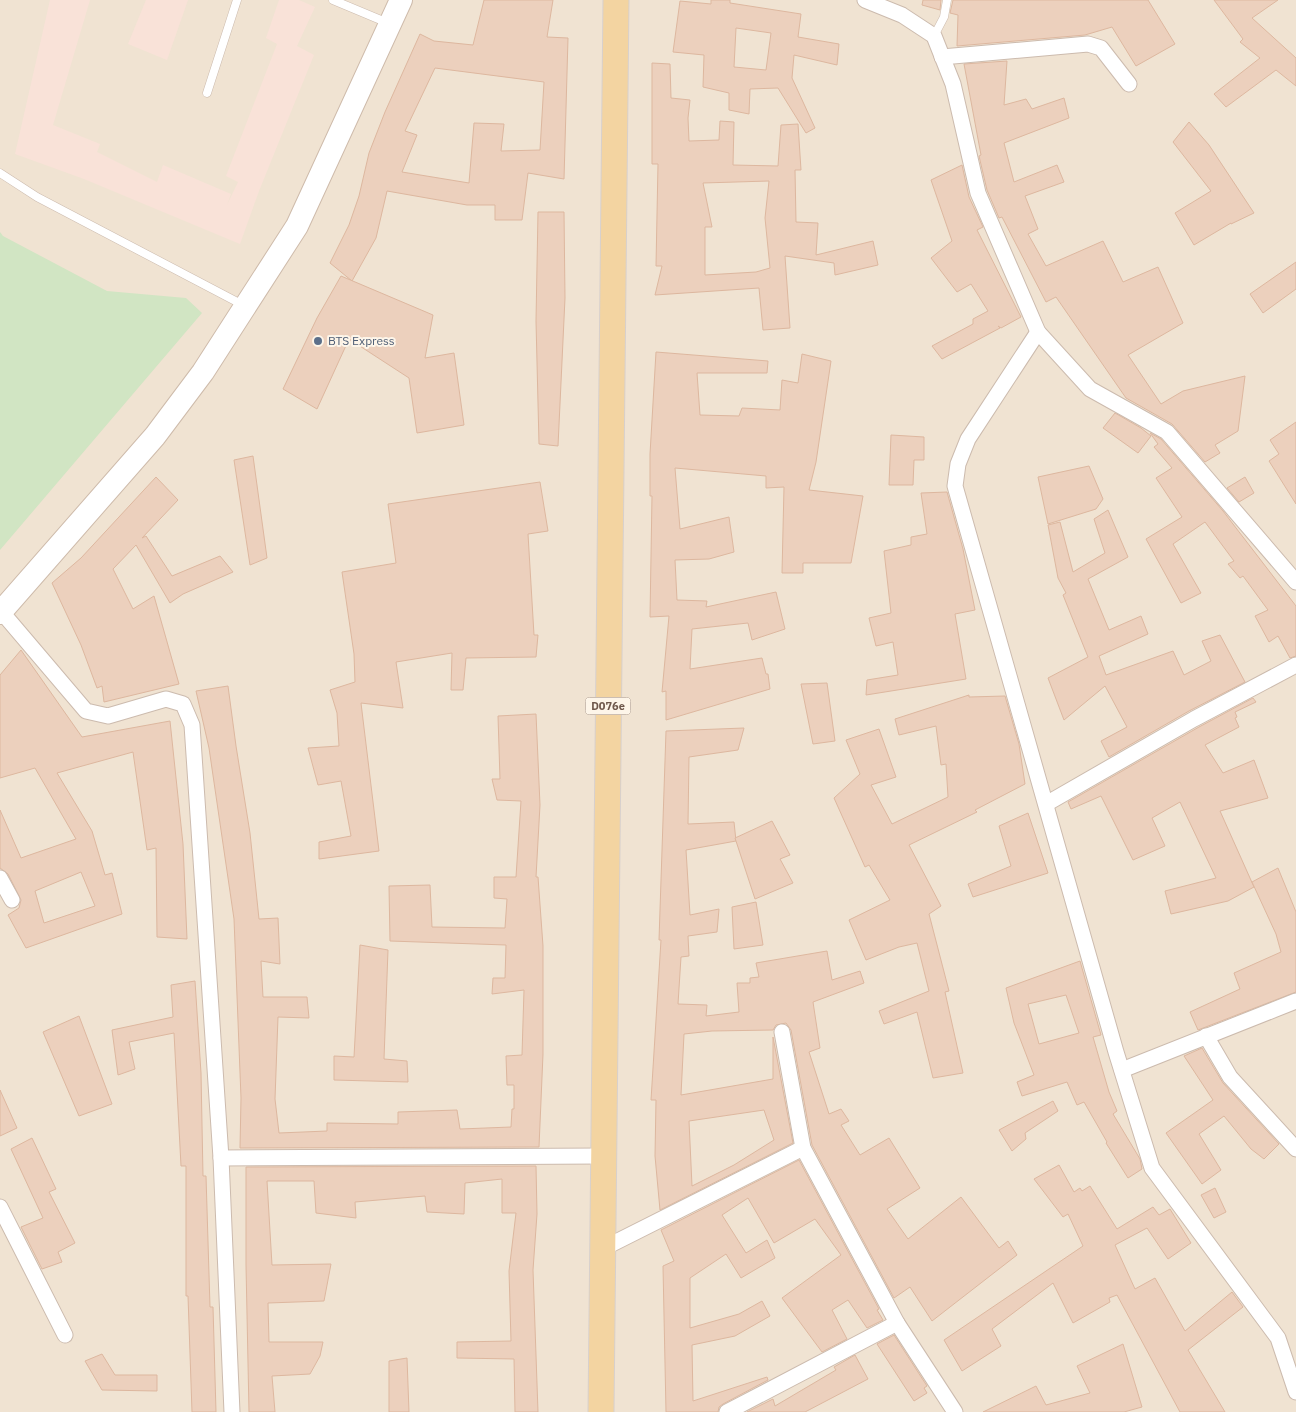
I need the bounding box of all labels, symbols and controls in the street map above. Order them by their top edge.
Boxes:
place label: BTS Express [328,333,395,348]
marker: BTS Express [312,335,324,347]
road number: D076e [586,698,630,714]

